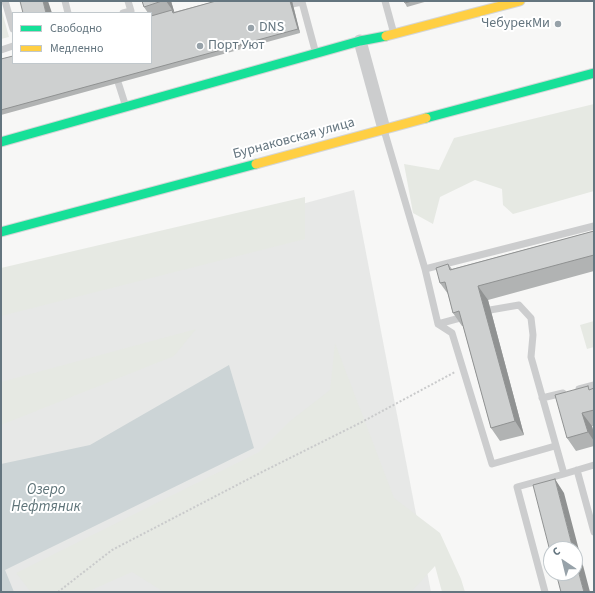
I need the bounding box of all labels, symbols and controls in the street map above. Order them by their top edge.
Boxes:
legend [12,12,152,64]
place label: ЧебурекМи [481,16,550,32]
marker: ЧебурекМи [553,19,563,29]
text: Свободно [50,20,102,37]
place label: DNS [259,20,284,36]
marker: DNS [246,23,256,33]
place label: Порт Уют [208,38,265,54]
text: Медленно [50,40,104,57]
marker: Порт Уют [195,41,205,51]
street label: Бурнаковская улица [231,115,357,163]
water label: Озеро Нефтяник [11,482,81,517]
north arrow [543,541,583,581]
text: С [549,544,563,560]

